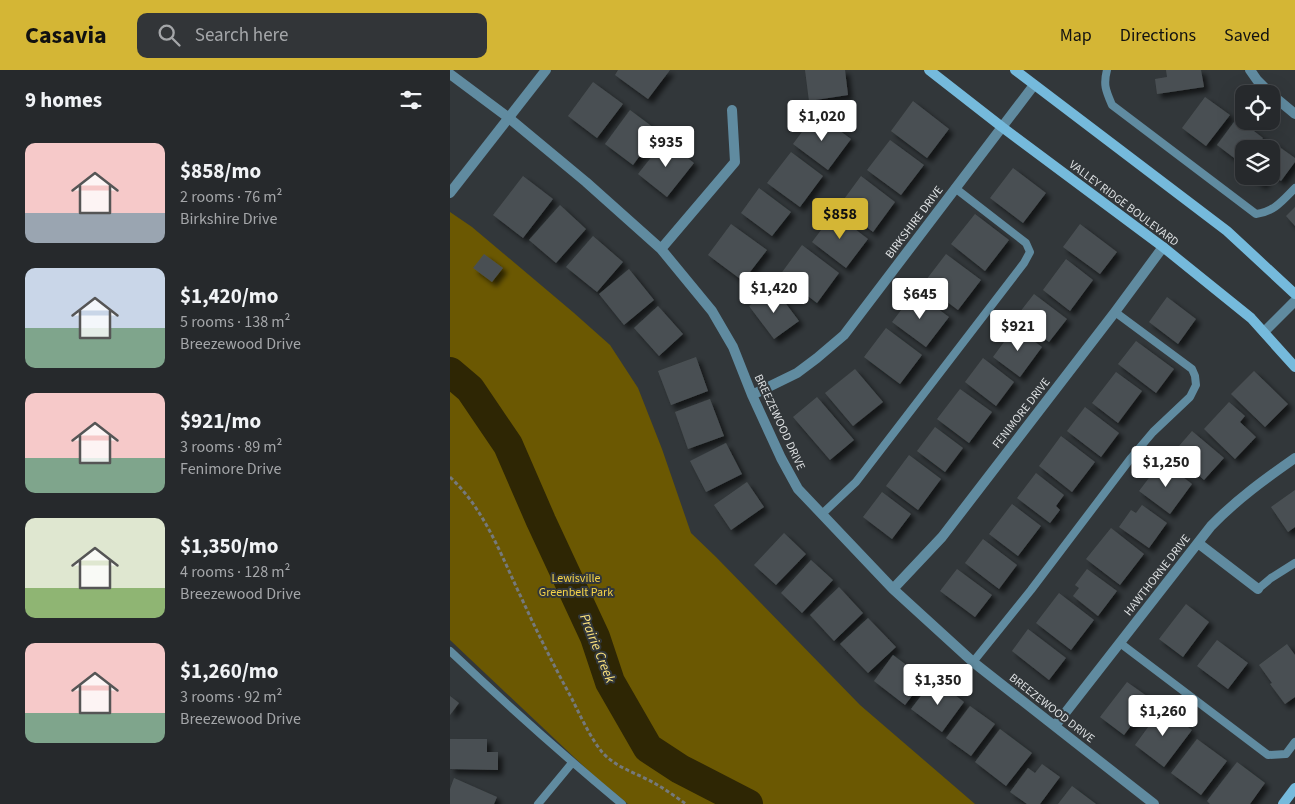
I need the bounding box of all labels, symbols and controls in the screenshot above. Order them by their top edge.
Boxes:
search box [137,13,487,58]
text: Casavia [25,18,107,53]
icon: search [155,21,183,49]
text: Search here [195,22,288,49]
text: Map [1060,23,1092,48]
text: Directions [1120,23,1196,48]
text: Saved [1224,23,1270,48]
text: 9 homes [25,85,102,115]
map controls [1235,85,1280,185]
button: locate [1235,85,1280,130]
icon: filters [397,86,425,114]
pin: $1,020 [781,100,863,142]
text: $1,020 [798,105,846,127]
pin: $935 [636,126,696,168]
text: $935 [649,131,683,153]
button: layers [1235,140,1280,185]
text: $858/mo [180,156,261,186]
street label: VALLEY RIDGE BOULEVARD [1065,156,1182,250]
icon: home [65,163,125,223]
street label: BIRKSHIRE DRIVE [882,183,947,262]
text: 2 rooms · 76 m² [180,186,282,208]
pin: $858 [810,198,870,240]
text: $858 [823,203,857,225]
text: Birkshire Drive [180,208,277,230]
pin: $1,420 [733,272,815,314]
text: $1,420 [750,277,798,299]
pin: $645 [890,278,950,320]
text: $1,420/mo [180,281,279,311]
text: $645 [903,283,937,305]
icon: home [65,288,125,348]
pin: $921 [988,310,1048,352]
text: 5 rooms · 138 m² [180,311,290,333]
text: $921 [1001,315,1035,337]
text: Breezewood Drive [180,333,301,355]
street label: BREEZEWOOD DRIVE [750,371,809,473]
street label: FENIMORE DRIVE [988,374,1054,452]
text: $921/mo [180,406,261,436]
icon: home [65,413,125,473]
text: 3 rooms · 89 m² [180,436,282,458]
pin: $1,250 [1125,446,1207,488]
text: $1,250 [1142,451,1190,473]
text: Fenimore Drive [180,458,281,480]
text: $1,350/mo [180,531,279,561]
street label: HAWTHORNE DRIVE [1120,531,1195,620]
icon: home [65,538,125,598]
text: 4 rooms · 128 m² [180,561,290,583]
park label: Lewisville Greenbelt Park [539,570,613,601]
text: Breezewood Drive [180,583,301,605]
water label: Prairie Creek [574,611,620,686]
text: $1,260/mo [180,656,279,686]
icon: home [65,663,125,723]
pin: $1,350 [897,664,979,706]
text: $1,350 [914,669,962,691]
street label: BREEZEWOOD DRIVE [1005,670,1098,747]
text: 3 rooms · 92 m² [180,686,282,708]
pin: $1,260 [1122,694,1204,737]
text: $1,260 [1139,700,1187,722]
text: Breezewood Drive [180,708,301,730]

